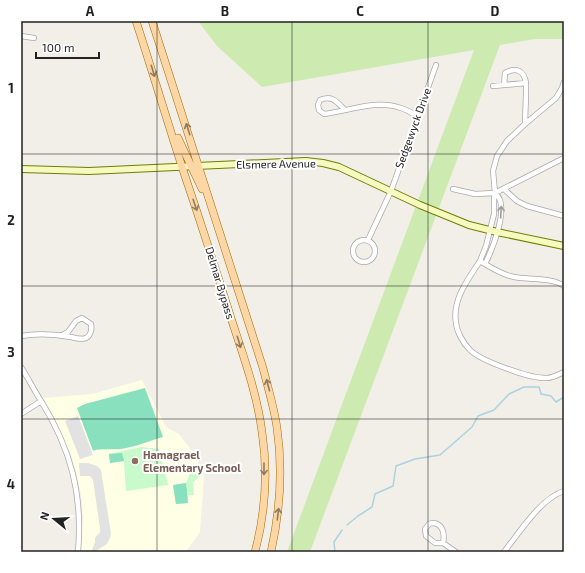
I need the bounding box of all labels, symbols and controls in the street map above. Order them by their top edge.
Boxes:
text: A [86,3,95,19]
text: B [221,3,229,19]
text: C [356,3,364,19]
text: D [491,3,500,19]
scale bar [36,34,99,60]
text: 100 m [42,40,74,54]
one-way arrow [150,65,157,78]
text: 1 [8,80,14,96]
street label: Sedgewyck Drive [392,86,433,170]
one-way arrow [183,124,191,136]
street label: Elsmere Avenue [236,156,316,171]
one-way arrow [192,198,199,211]
one-way arrow [497,206,504,219]
text: 2 [7,212,15,228]
street label: Delmar Bypass [203,245,238,321]
one-way arrow [236,335,243,348]
text: 3 [7,344,15,360]
one-way arrow [263,379,271,392]
place label: Hamagrael Elementary School [143,448,241,475]
marker: Hamagrael Elementary School [130,456,140,466]
one-way arrow [260,462,268,475]
text: 4 [7,476,15,492]
north arrow [34,499,74,539]
one-way arrow [274,508,282,521]
text: N [37,510,51,522]

